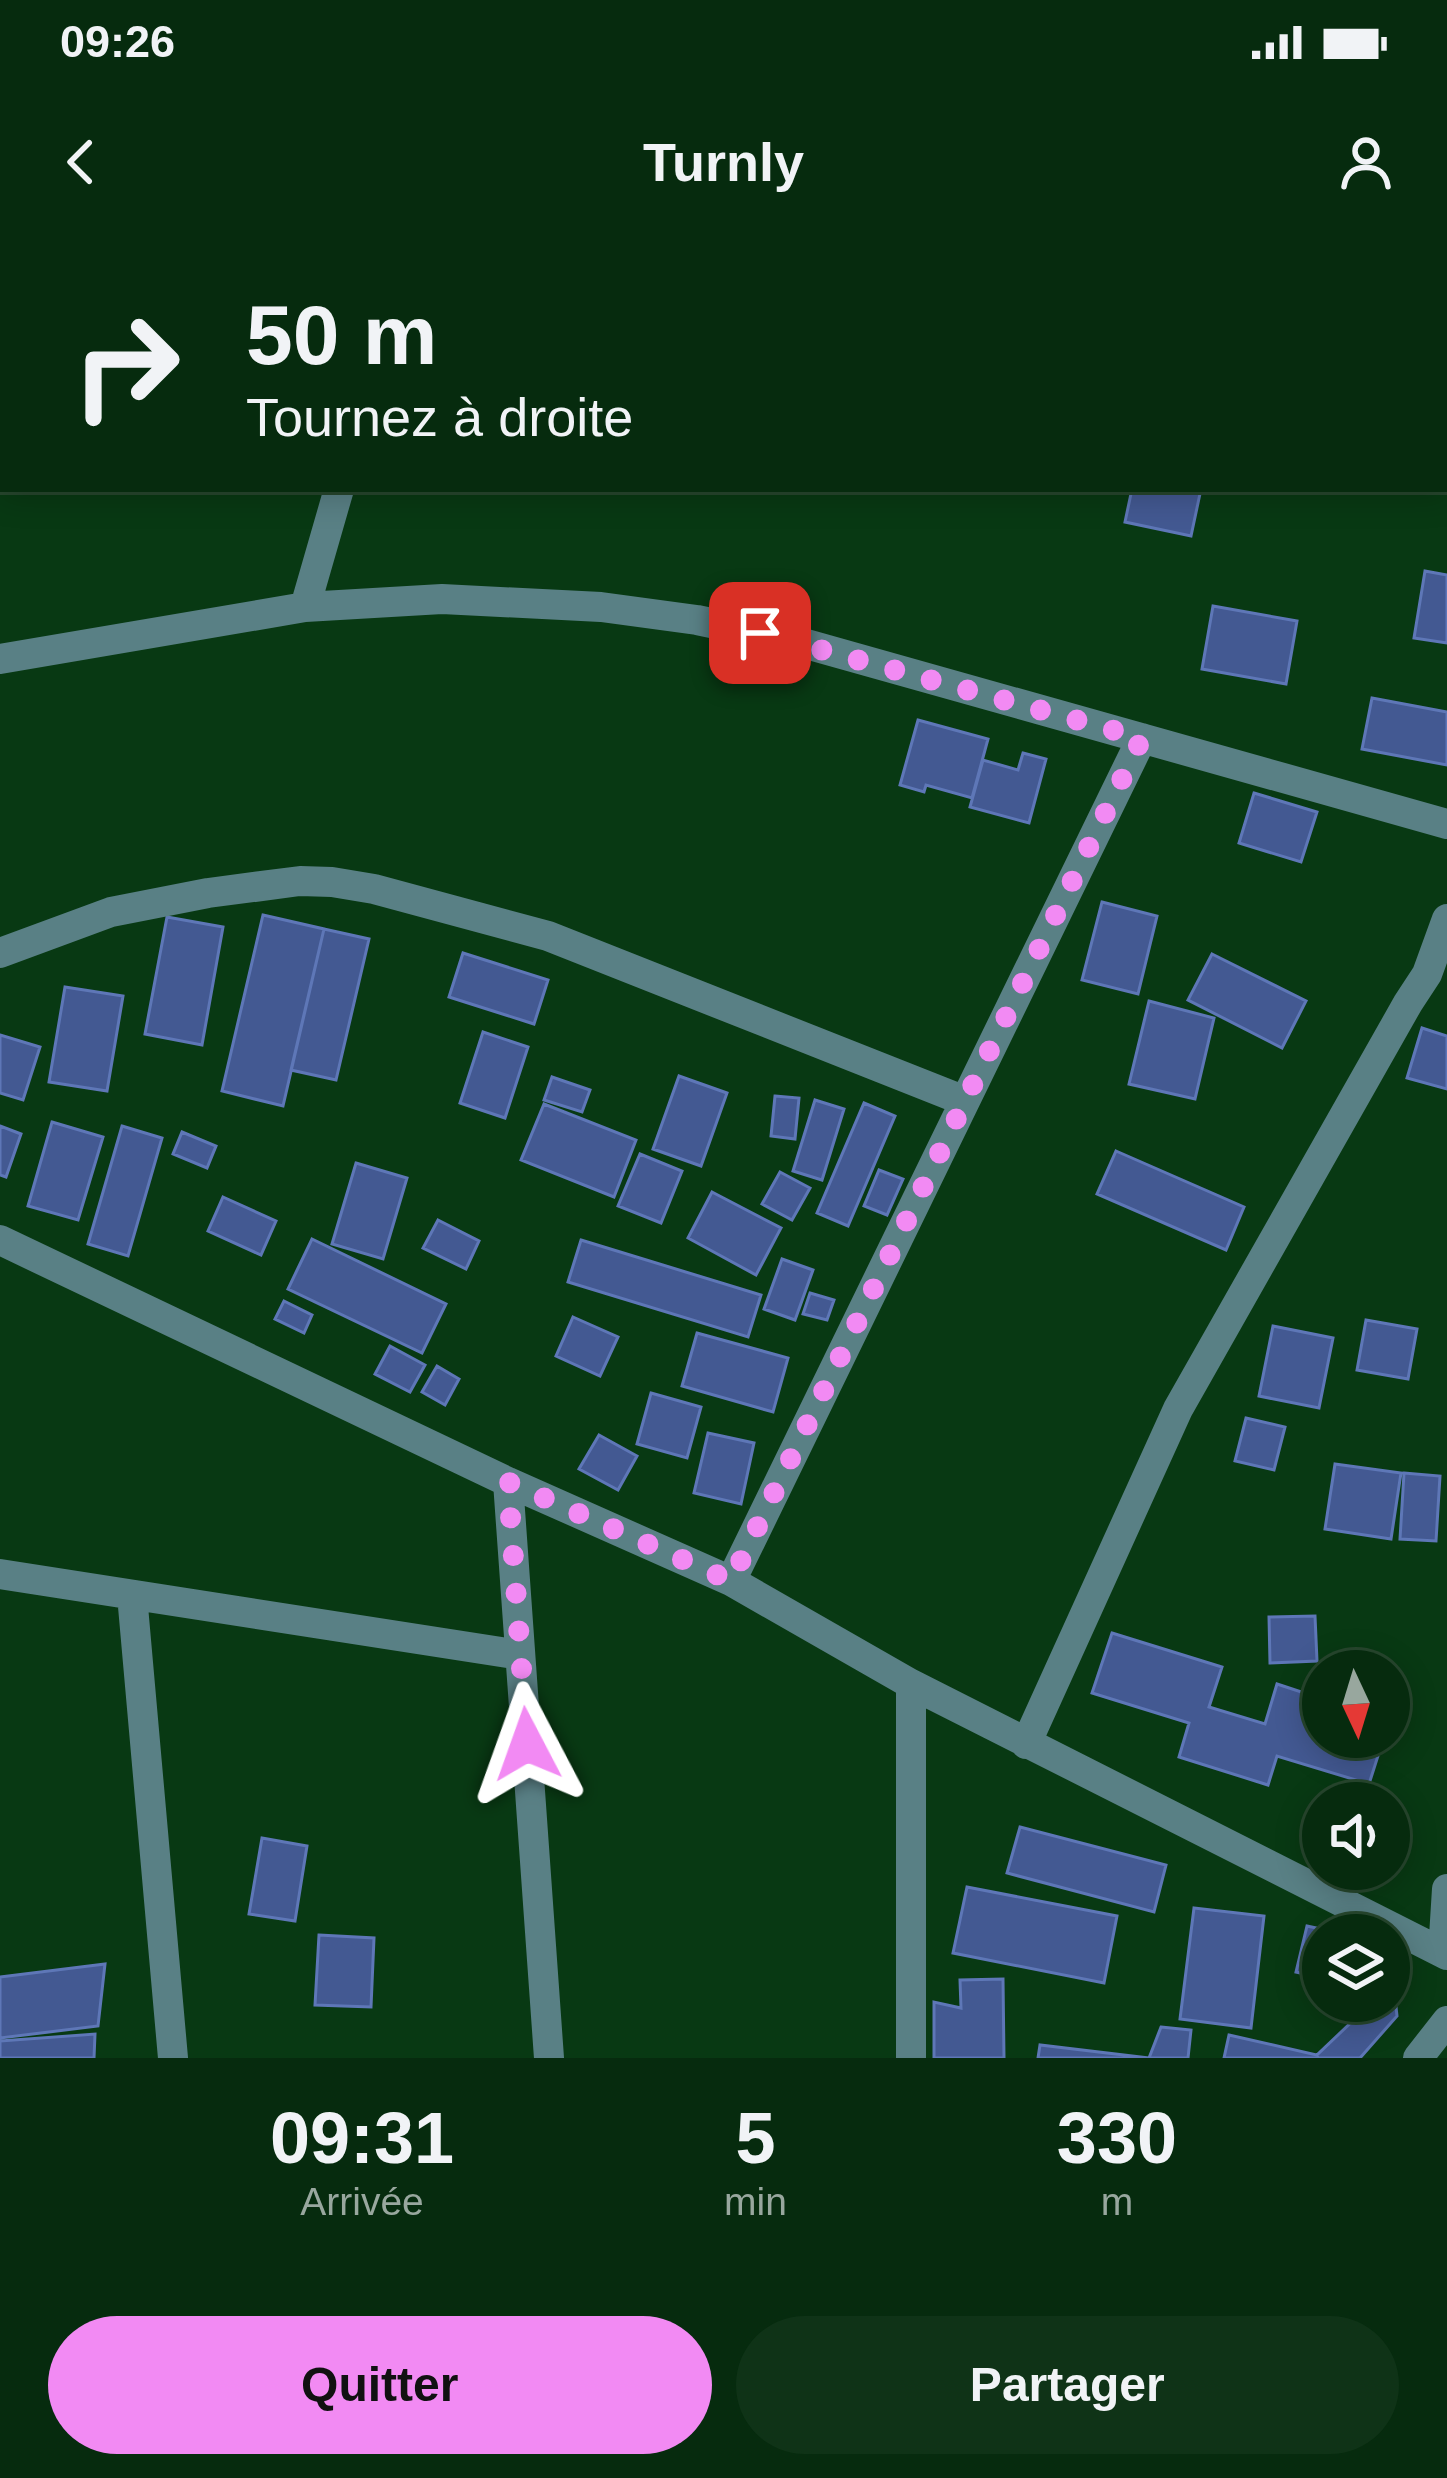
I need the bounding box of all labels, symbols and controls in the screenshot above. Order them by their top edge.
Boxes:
text: 09:26 [60,16,175,67]
icon: back [48,129,114,195]
icon: person [1333,129,1399,195]
text: Turnly [643,132,804,192]
icon: right [48,288,204,444]
text: 50 m [246,288,437,382]
text: Tournez à droite [246,387,633,447]
pin [709,582,811,684]
icon: arrive [727,600,793,666]
north arrow [1302,1650,1410,1758]
map controls [1302,1650,1410,2022]
position arrow [464,1681,590,1807]
button: sound [1302,1782,1410,1890]
button: layers [1302,1914,1410,2022]
text: 09:31 [270,2098,454,2178]
text: 5 [735,2098,776,2178]
text: 330 [1057,2098,1177,2178]
text: Arrivée [300,2180,424,2223]
text: min [724,2180,787,2223]
text: m [1101,2180,1133,2223]
button: Quitter [48,2316,712,2454]
button: Partager [736,2316,1399,2454]

